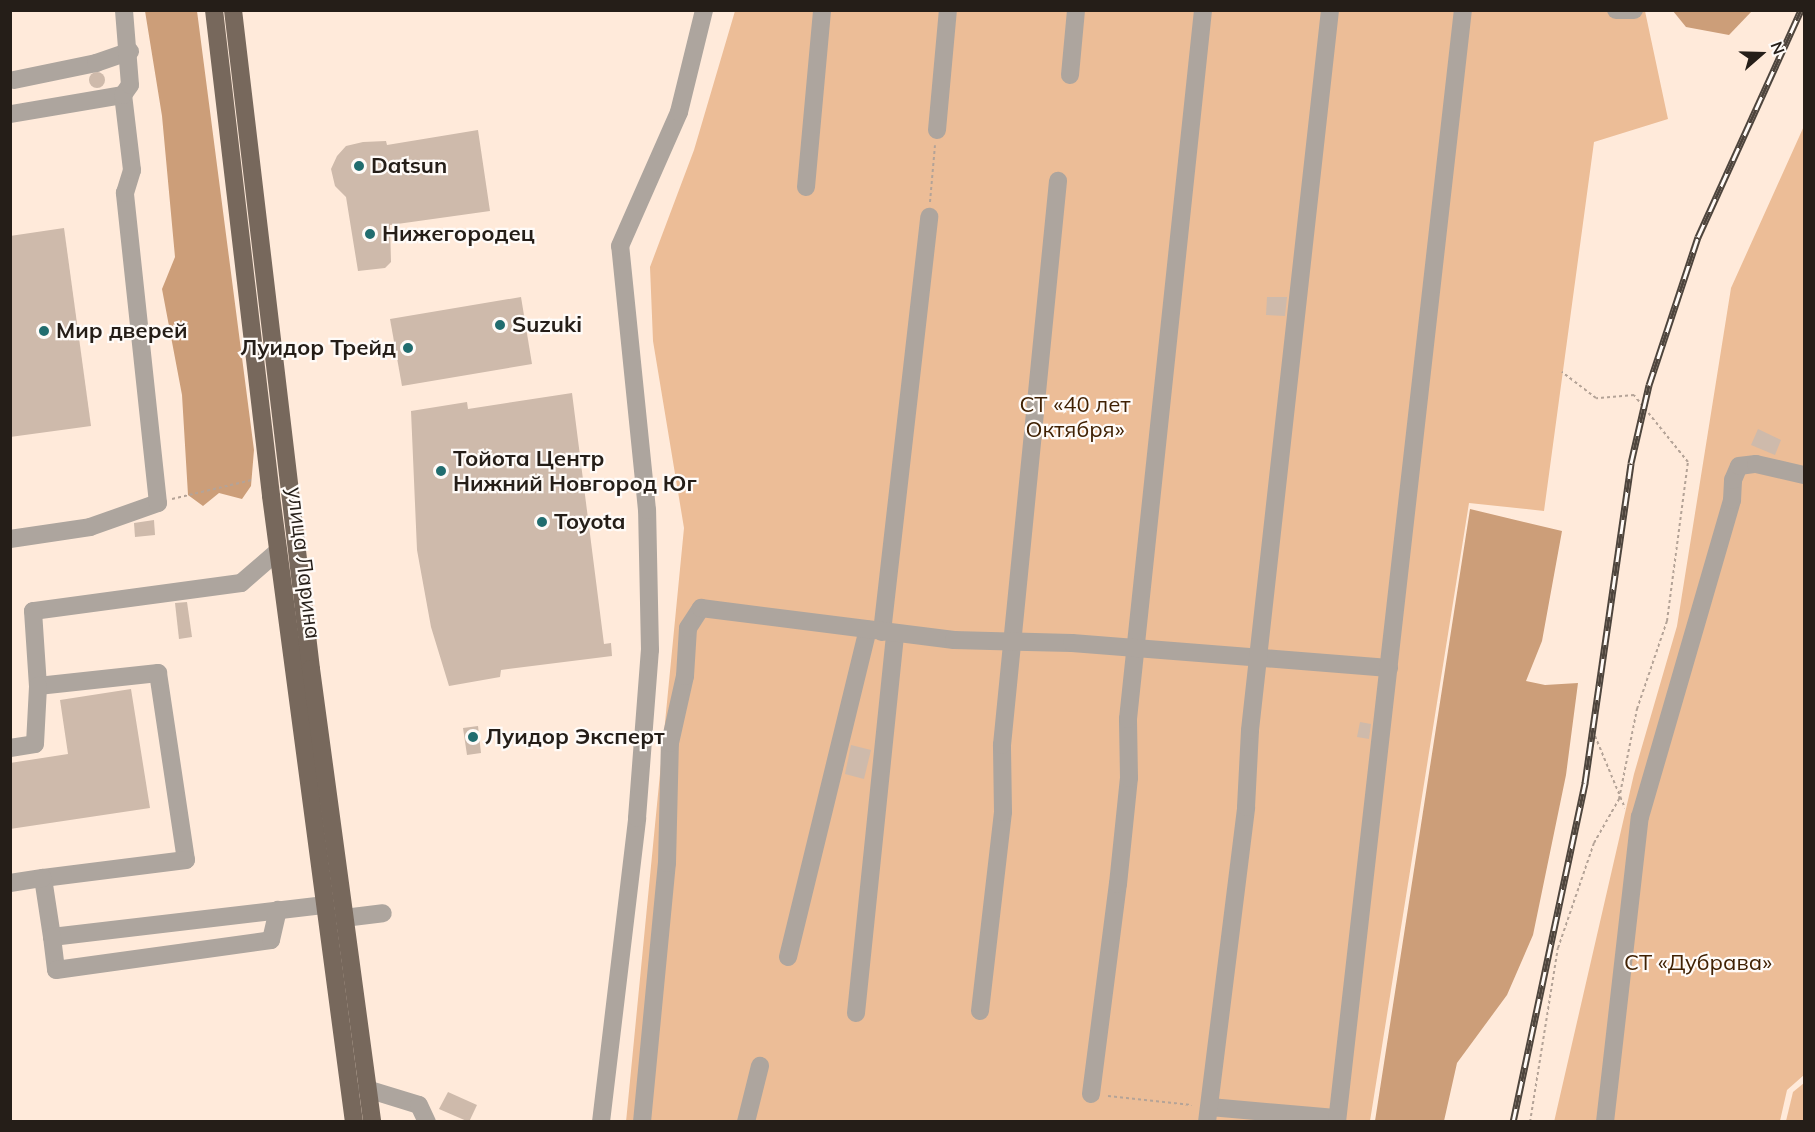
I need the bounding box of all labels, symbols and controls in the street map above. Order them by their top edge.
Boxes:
north arrow [1731,24,1791,84]
text: N [1766,39,1789,57]
place label: Datsun [371,153,447,179]
marker: Datsun [352,159,366,173]
place label: Нижегородец [382,221,535,247]
marker: Нижегородец [363,227,377,241]
place label: Suzuki [512,312,582,338]
place label: Мир дверей [56,318,188,344]
marker: Suzuki [493,318,507,332]
marker: Мир дверей [37,324,51,338]
place label: Луидор Трейд [240,335,396,361]
marker: Луидор Трейд [401,341,415,355]
park label: СТ «40 лет Октября» [1020,391,1130,442]
place label: Тойота Центр Нижний Новгород Юг [453,445,697,496]
marker: Тойота Центр Нижний Новгород Юг [434,464,448,478]
street label: улица Ларина [282,485,326,641]
place label: Toyota [554,509,625,535]
marker: Toyota [535,515,549,529]
place label: Луидор Эксперт [485,724,665,750]
marker: Луидор Эксперт [466,730,480,744]
park label: СТ «Дубрава» [1624,950,1772,976]

